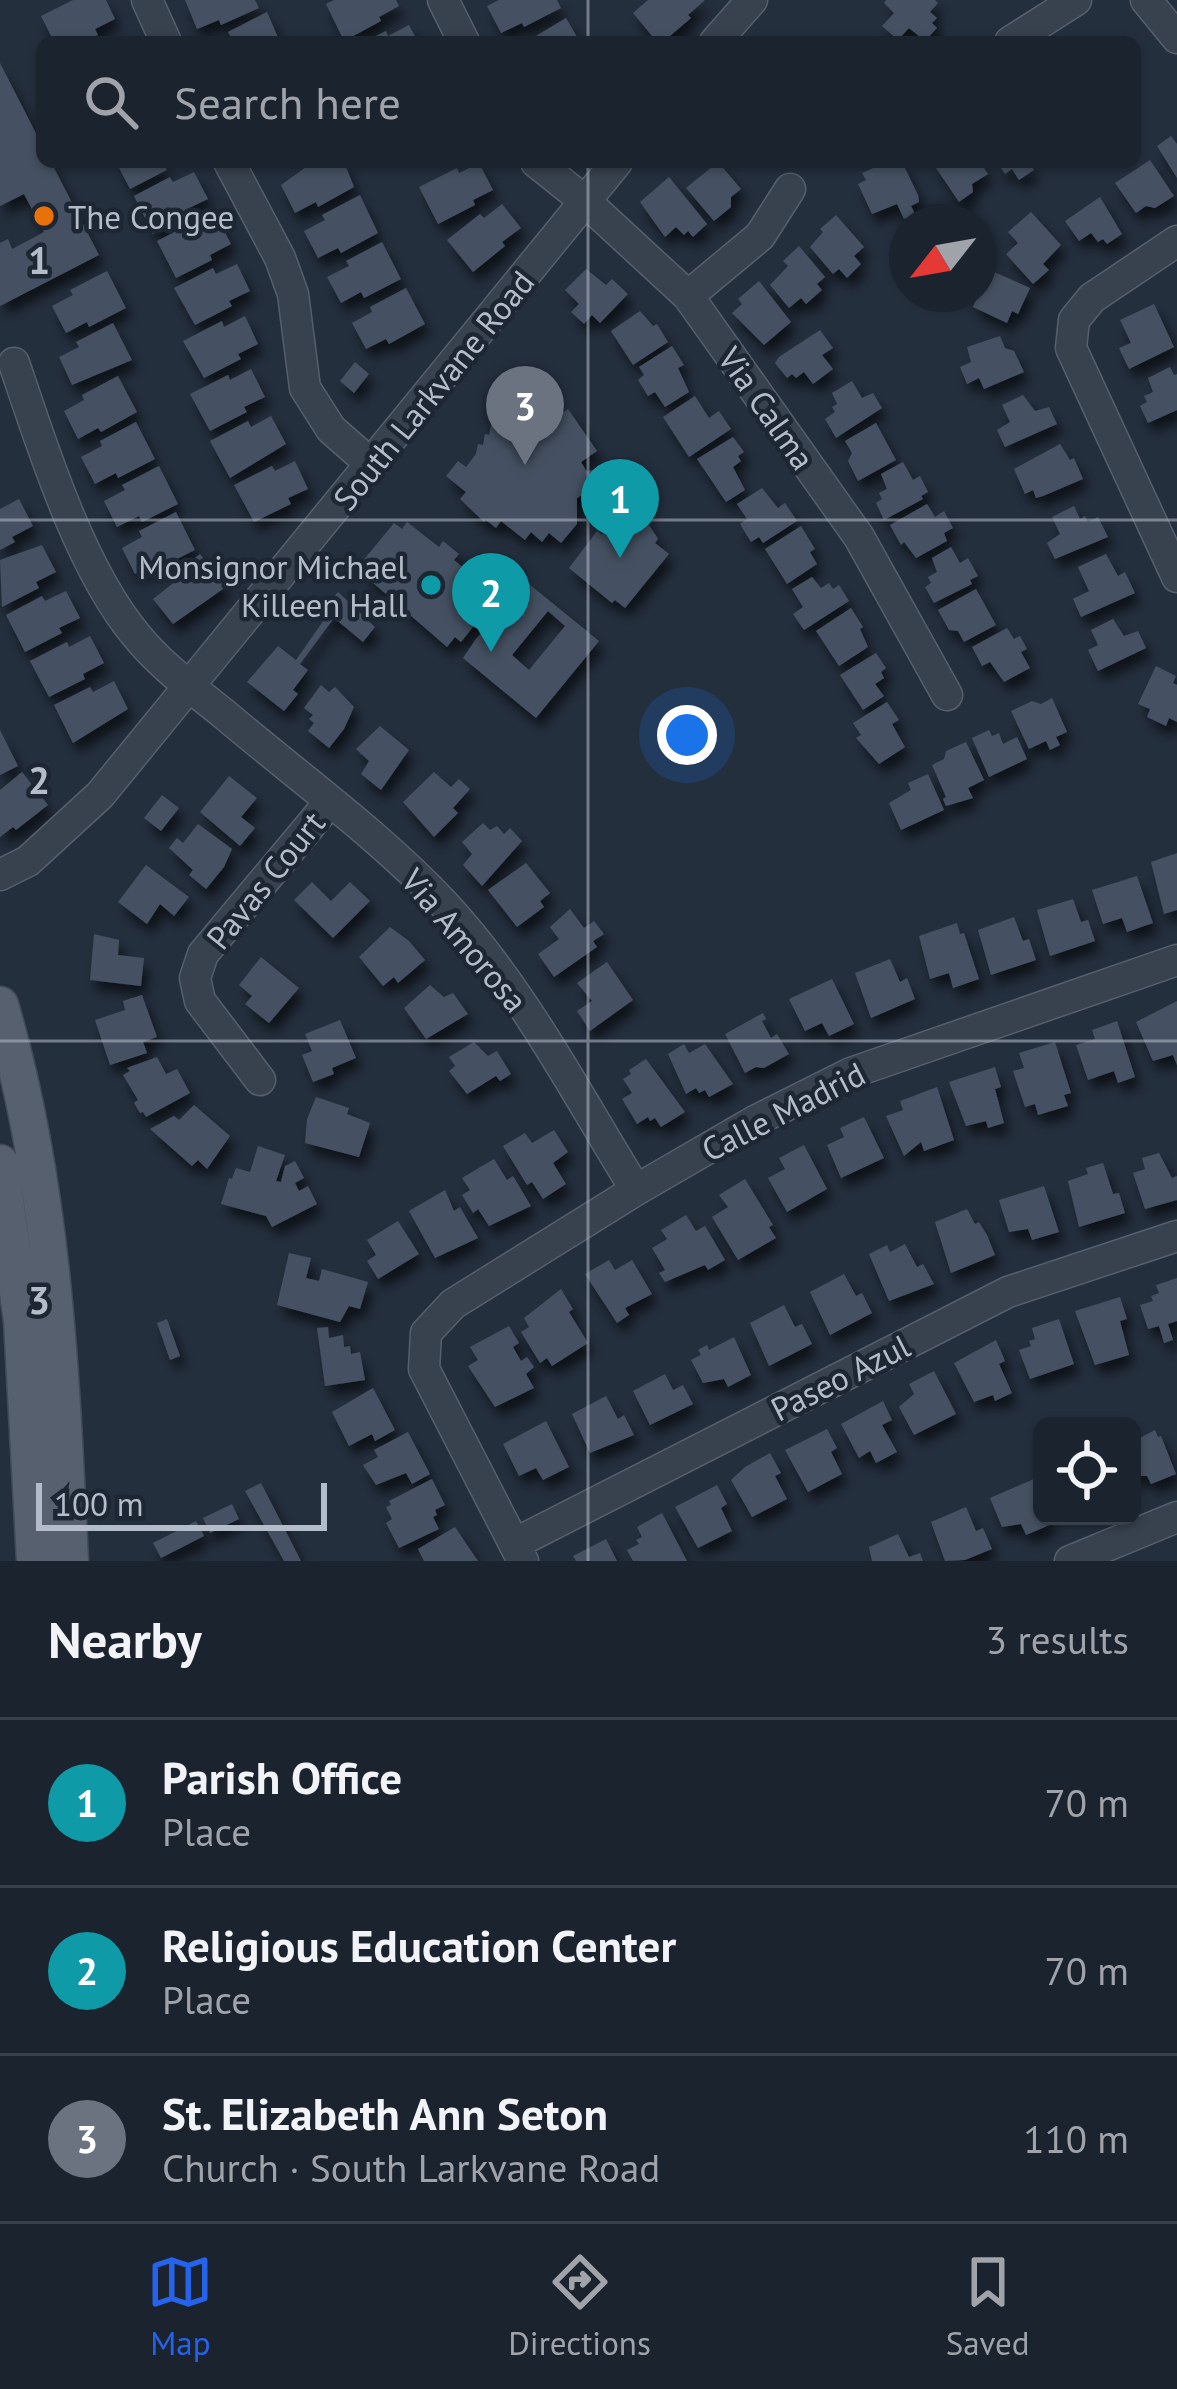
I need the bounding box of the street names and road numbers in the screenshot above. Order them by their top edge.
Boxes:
street label: South Larkvane Road [323,261,543,519]
street label: Via Calma [709,337,825,478]
street label: Pavas Court [196,802,334,958]
street label: Via Amorosa [392,859,538,1021]
street label: Calle Madrid [694,1052,872,1170]
street label: Paseo Azul [763,1324,917,1430]

